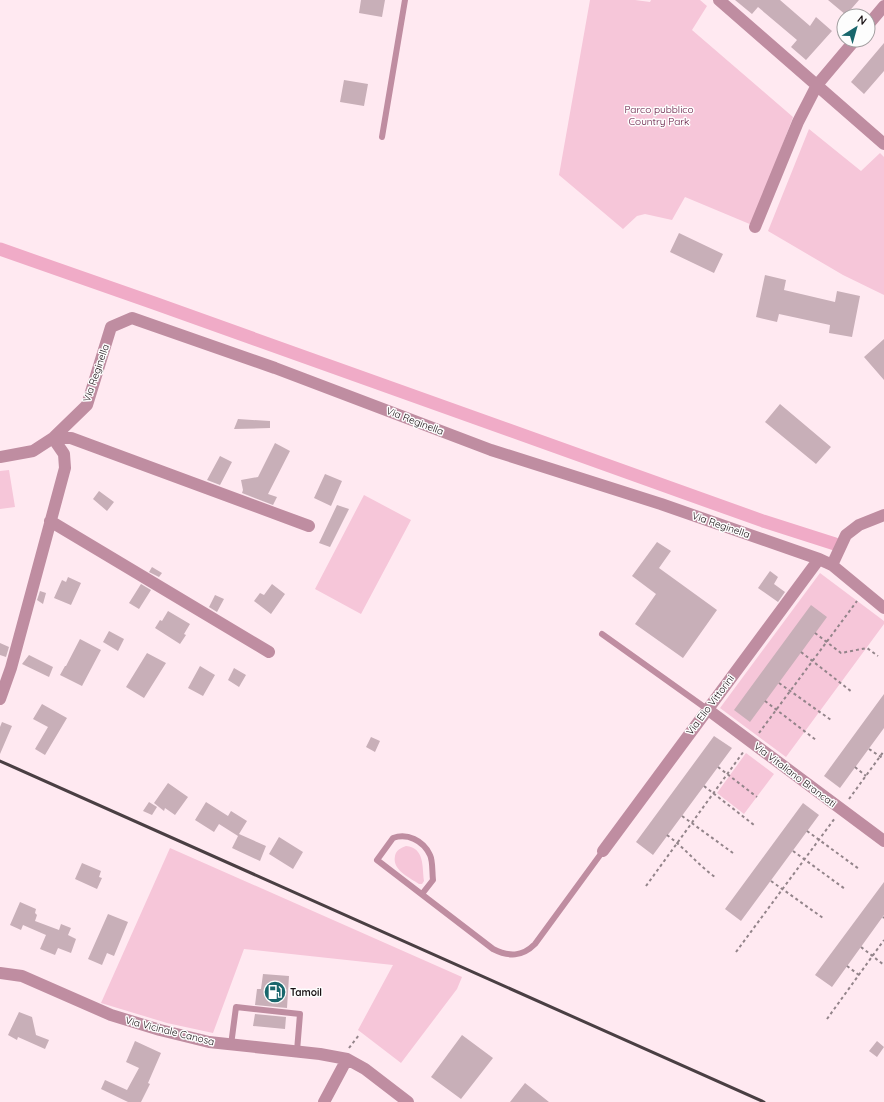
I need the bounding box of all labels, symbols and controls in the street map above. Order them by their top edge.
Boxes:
north arrow [836,8,876,48]
text: N [855,12,869,28]
park label: Parco pubblico Country Park [624,103,694,128]
street label: Via Reginella [80,342,112,404]
street label: Via Reginella [385,404,445,438]
street label: Via Reginella [690,509,752,541]
street label: Via Elio Vittorini [683,672,737,738]
street label: Via Vitaliano Brancati [751,740,839,810]
fuel station icon: Tamoil [262,979,288,1005]
place label: Tamoil [290,986,322,999]
street label: Via Vicinale Canosa [124,1014,216,1048]

